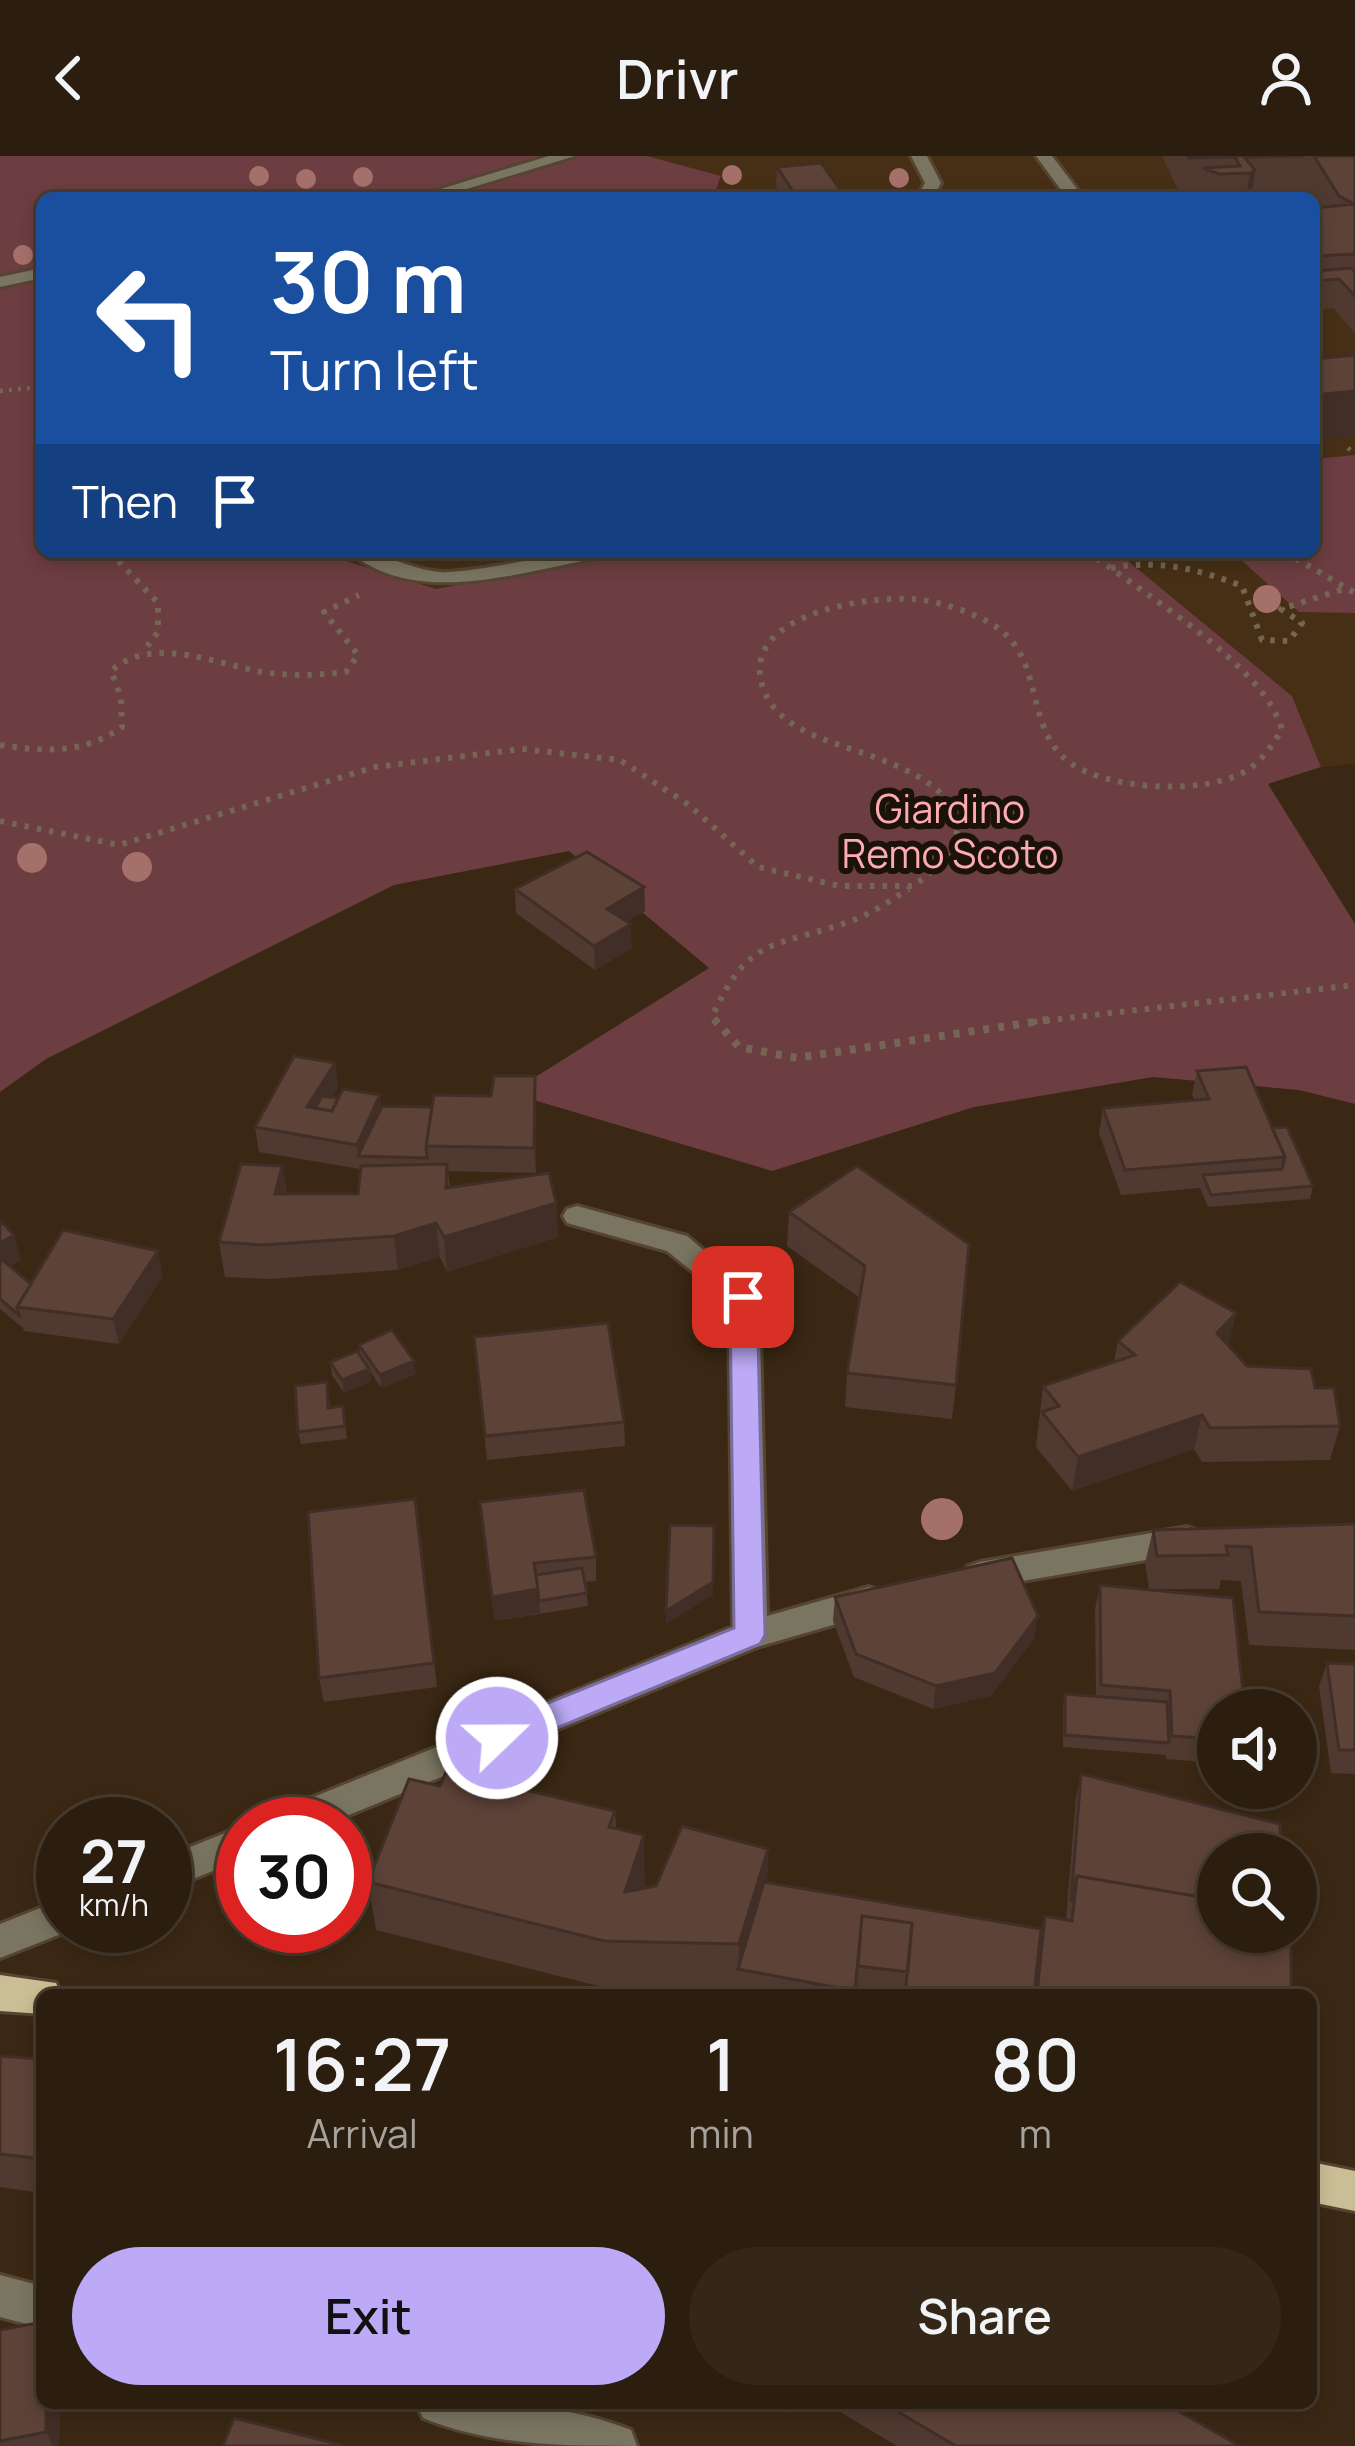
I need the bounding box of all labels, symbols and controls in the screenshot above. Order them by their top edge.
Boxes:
text: Drivr [616,41,739,115]
icon: back [36,45,102,111]
icon: person [1253,45,1319,111]
text: 30 m [270,223,466,338]
icon: left [72,240,228,396]
text: Turn left [270,332,479,406]
icon: arrive [202,468,268,534]
text: Then [72,470,178,532]
park label: Giardino Remo Scoto [842,781,1058,880]
pin [692,1246,794,1348]
icon: arrive [710,1264,776,1330]
position arrow [434,1675,560,1801]
map controls [1197,1689,1317,1953]
button: sound [1197,1689,1317,1809]
speed limit sign: 30 [216,1797,372,1953]
text: 27 [80,1819,148,1901]
button: search [1197,1833,1317,1953]
text: km/h [79,1884,149,1925]
text: 16:27 [273,2014,452,2113]
text: 1 [706,2014,736,2113]
text: 80 [991,2014,1080,2113]
text: Arrival [307,2106,418,2160]
text: min [688,2106,754,2160]
text: m [1019,2106,1052,2160]
button: Exit [72,2247,665,2385]
button: Share [689,2247,1281,2385]

